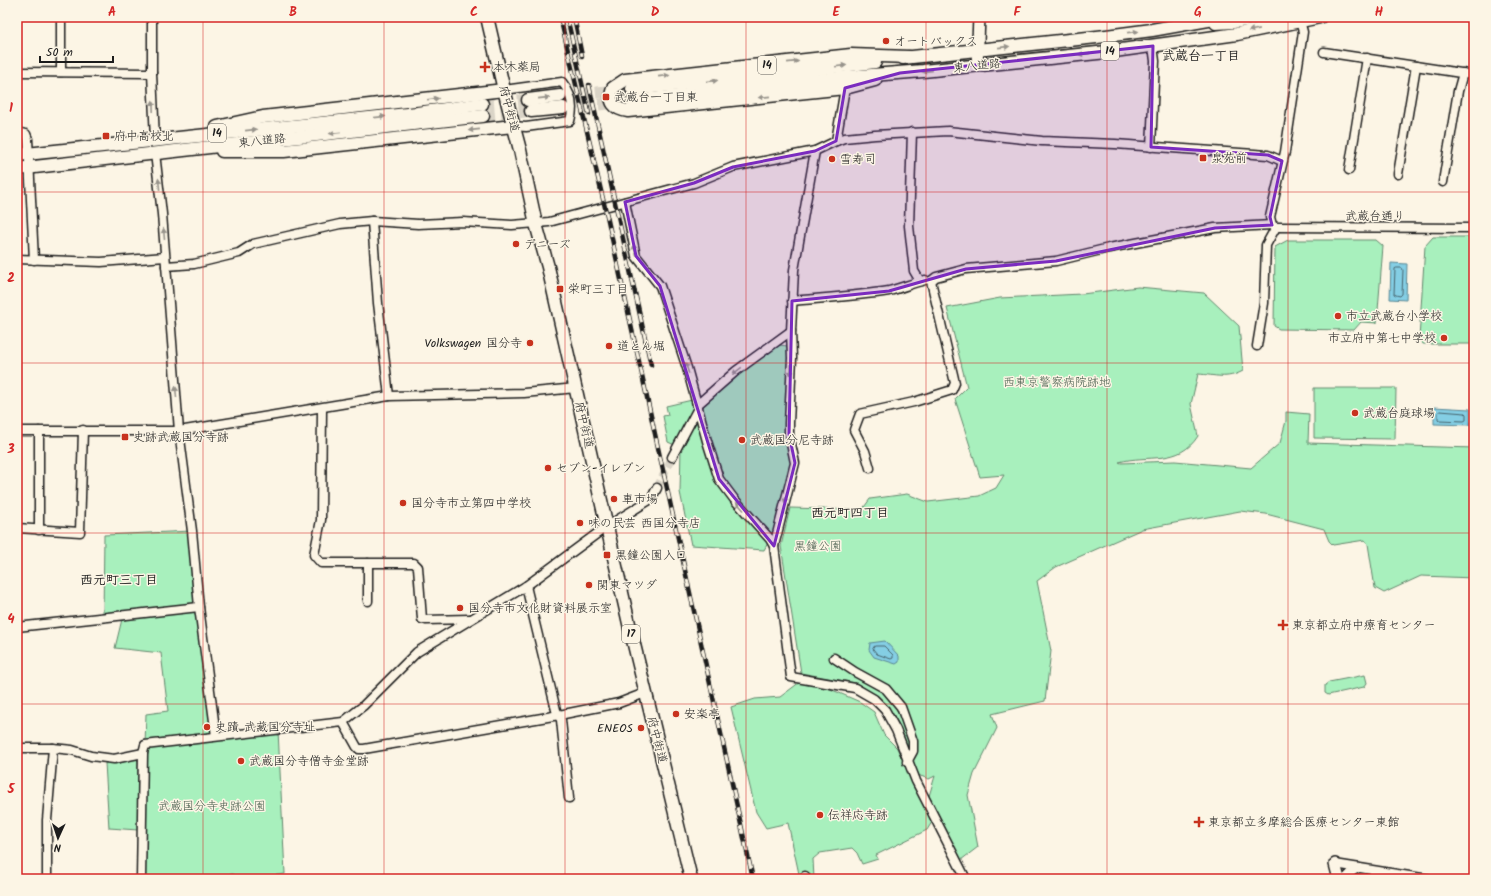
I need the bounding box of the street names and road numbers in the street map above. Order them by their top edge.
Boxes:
road number: 14 [1101,42,1119,60]
street label: 東八道路 [952,54,1002,78]
road number: 14 [758,56,776,74]
street label: 府中街道 [494,83,524,135]
road number: 14 [208,124,226,142]
street label: 東八道路 [237,129,287,153]
street label: 武蔵台通り [1345,207,1405,226]
street label: 府中街道 [569,399,599,451]
road number: 17 [622,625,640,643]
street label: 府中街道 [642,714,672,766]

